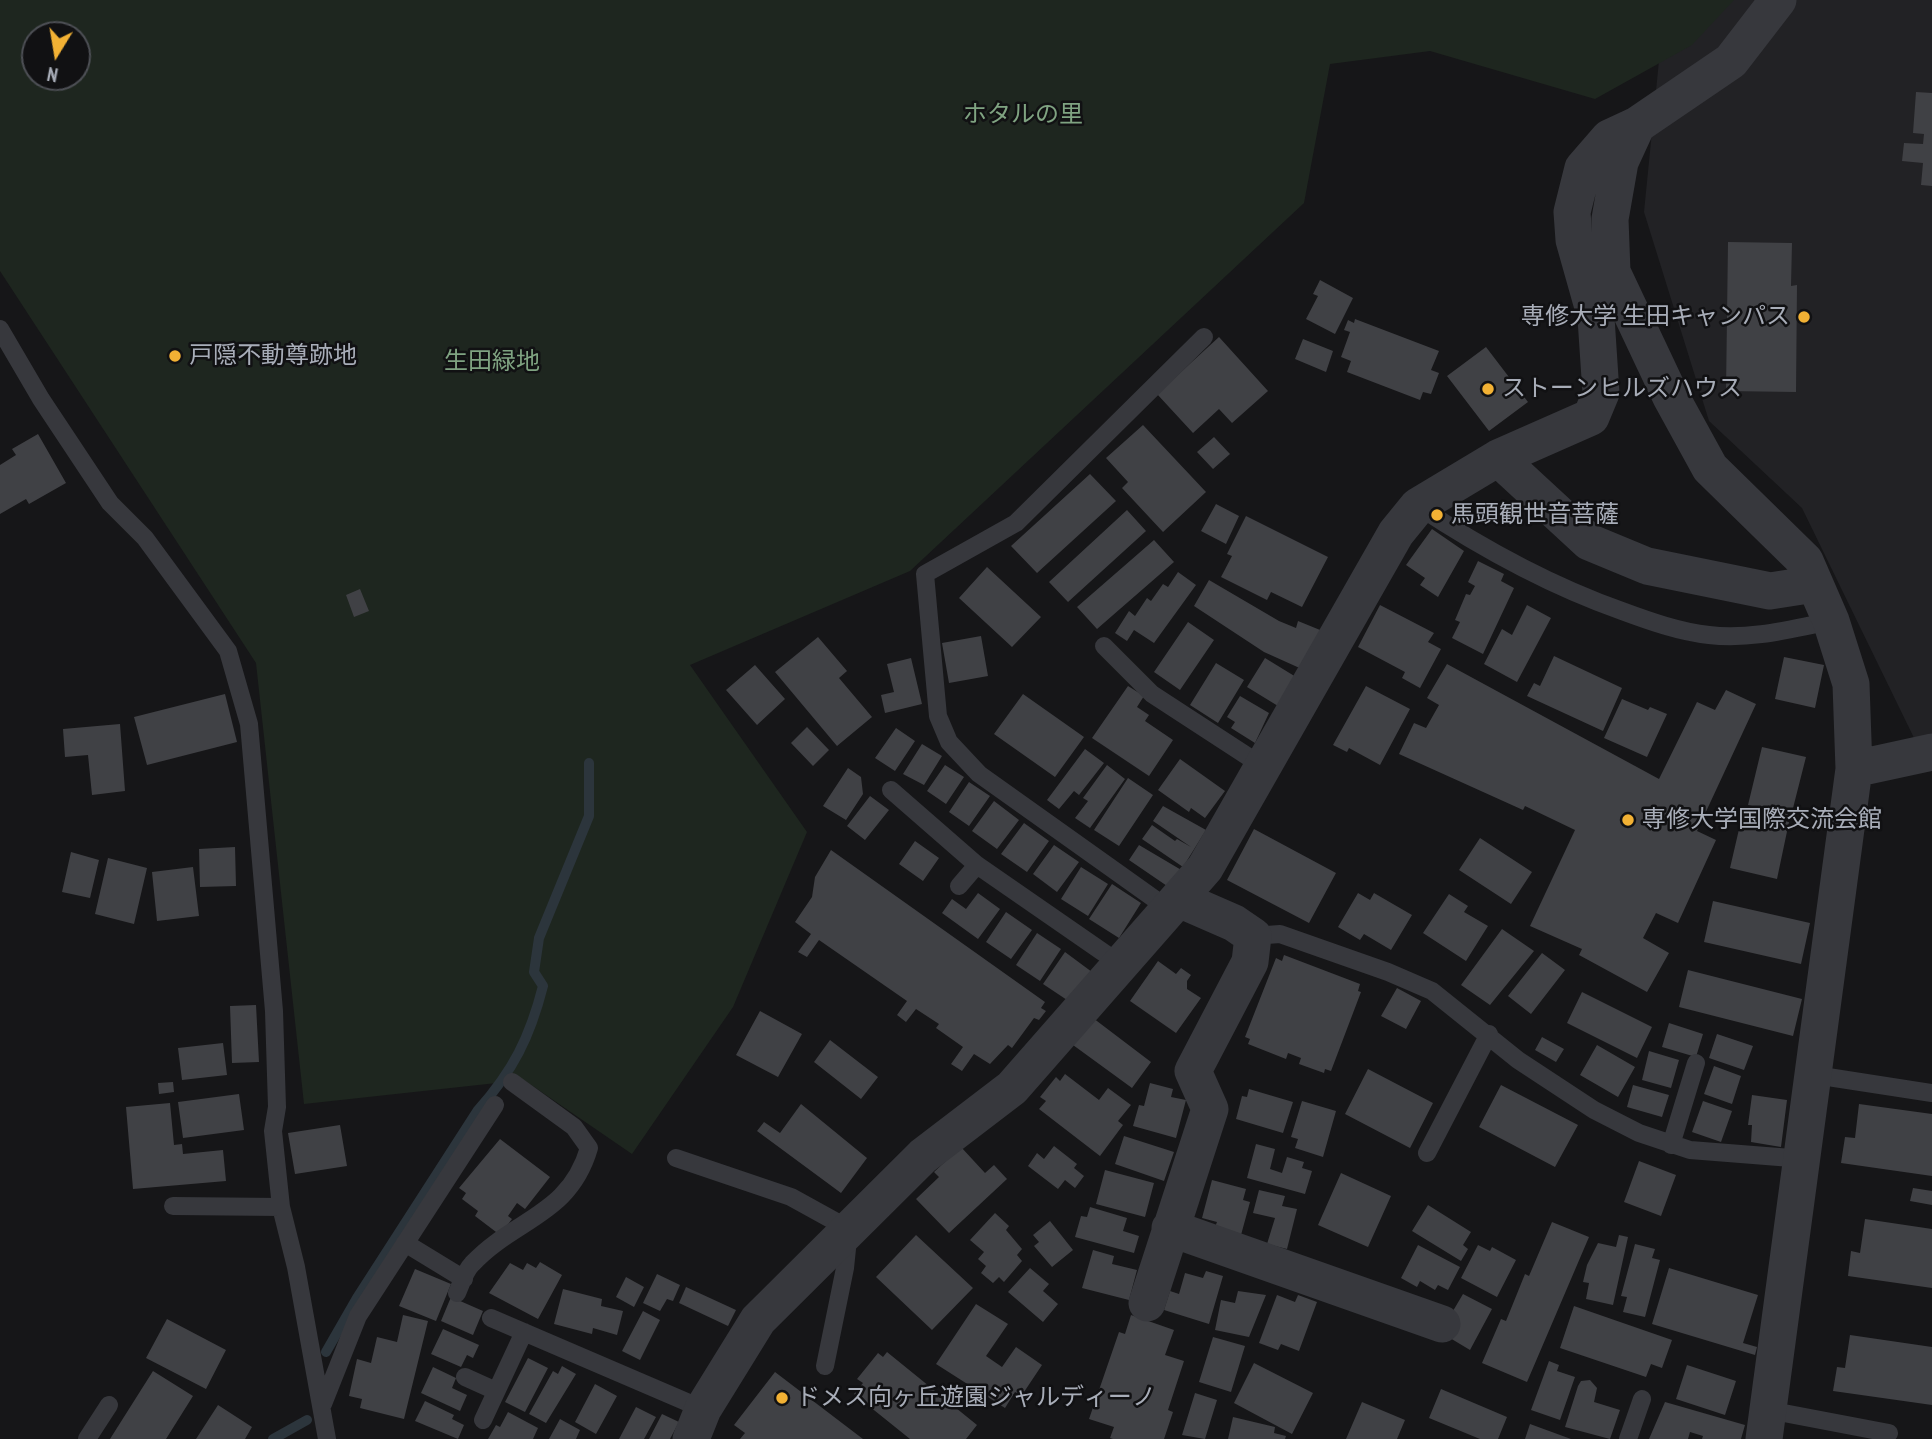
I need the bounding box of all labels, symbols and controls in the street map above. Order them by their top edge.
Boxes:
north arrow [21,21,91,91]
text: N [45,62,60,87]
park label: ホタルの里 [963,101,1083,129]
place label: 専修大学 生田キャンパス [1521,303,1790,331]
marker: 専修大学 生田キャンパス [1796,309,1812,325]
place label: 戸隠不動尊跡地 [189,342,357,370]
marker: 戸隠不動尊跡地 [167,348,183,364]
park label: 生田緑地 [444,348,540,376]
place label: ストーンヒルズハウス [1502,375,1742,403]
marker: ストーンヒルズハウス [1480,381,1496,397]
place label: 馬頭観世音菩薩 [1451,501,1619,529]
marker: 馬頭観世音菩薩 [1429,507,1445,523]
place label: 専修大学国際交流会館 [1642,806,1882,834]
marker: 専修大学国際交流会館 [1620,812,1636,828]
place label: ドメス向ヶ丘遊園ジャルディーノ [796,1384,1156,1412]
marker: ドメス向ヶ丘遊園ジャルディーノ [774,1390,790,1406]

